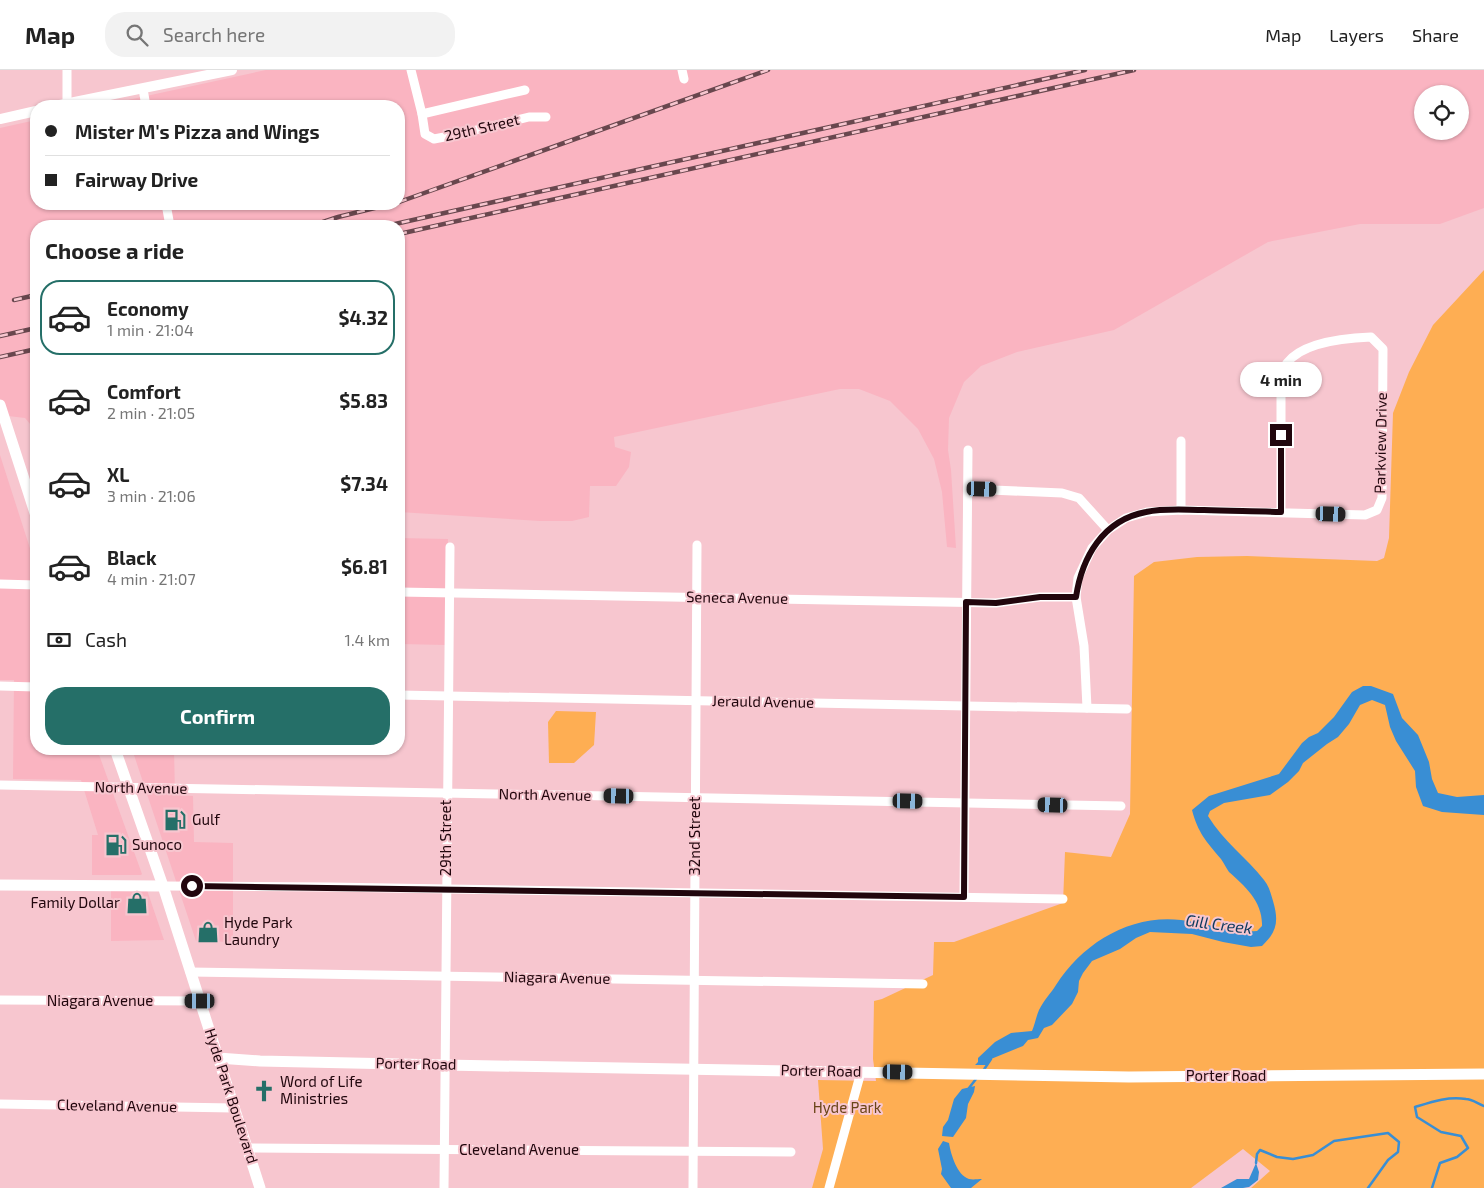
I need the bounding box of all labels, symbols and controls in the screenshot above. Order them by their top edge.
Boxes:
search box [105,12,455,57]
text: Map [25,20,75,49]
icon: search [123,21,151,49]
text: Search here [163,23,265,46]
text: Map [1265,24,1301,46]
text: Layers [1329,24,1384,46]
text: Share [1412,24,1459,46]
map controls [1414,85,1469,140]
button: locate [1414,85,1469,140]
street label: 29th Street [442,110,521,144]
text: Mister M's Pizza and Wings [75,120,320,143]
text: Fairway Drive [75,168,198,191]
text: Choose a ride [45,237,184,263]
icon: car [47,295,92,340]
text: Economy [107,297,189,320]
text: $4.32 [338,306,388,329]
text: 1 min · 21:04 [107,320,194,339]
callout: 4 min [1240,362,1322,398]
text: 4 min [1260,370,1302,389]
icon: car [47,378,92,423]
text: Comfort [107,380,181,403]
text: $5.83 [339,389,388,412]
street label: Parkview Drive [1370,392,1390,494]
text: 2 min · 21:05 [107,403,195,422]
route end [1270,424,1292,446]
icon: car [47,461,92,506]
text: XL [107,463,129,486]
text: $7.34 [340,472,388,495]
car [966,481,997,497]
text: 3 min · 21:06 [107,486,196,505]
car [1315,506,1346,522]
icon: car [47,544,92,589]
text: Black [107,546,157,569]
text: $6.81 [341,555,388,578]
text: 4 min · 21:07 [107,569,196,588]
street label: Seneca Avenue [686,587,788,607]
icon: cash [45,626,73,654]
text: Cash [85,628,127,651]
text: 1.4 km [345,630,390,649]
button: Confirm [45,687,390,745]
street label: Jerauld Avenue [712,691,814,711]
street label: North Avenue [94,777,188,797]
street label: North Avenue [498,784,592,804]
car [603,788,634,804]
car [892,793,923,809]
street label: 32nd Street [685,796,703,876]
car [1037,797,1068,813]
street label: 29th Street [436,799,454,876]
fuel station icon: Gulf [162,807,188,833]
place label: Gulf [192,810,220,828]
fuel station icon: Sunoco [103,832,129,858]
place label: Sunoco [132,835,182,853]
route start [181,875,203,897]
shop icon: Family Dollar [124,890,150,916]
place label: Family Dollar [30,893,120,911]
water label: Gill Creek [1185,910,1254,937]
place label: Hyde Park Laundry [224,913,293,948]
shop icon: Hyde Park Laundry [195,919,221,945]
street label: Niagara Avenue [504,967,610,987]
street label: Niagara Avenue [47,991,153,1009]
car [185,994,215,1009]
street label: Hyde Park Boulevard [202,1026,262,1166]
street label: Porter Road [376,1053,456,1073]
street label: Porter Road [781,1060,861,1080]
car [882,1064,913,1080]
street label: Porter Road [1186,1066,1266,1084]
place label: Word of Life Ministries [280,1072,363,1107]
church icon: Word of Life Ministries [251,1078,277,1104]
street label: Cleveland Avenue [57,1095,177,1115]
park label: Hyde Park [813,1098,882,1116]
street label: Cleveland Avenue [459,1140,579,1158]

